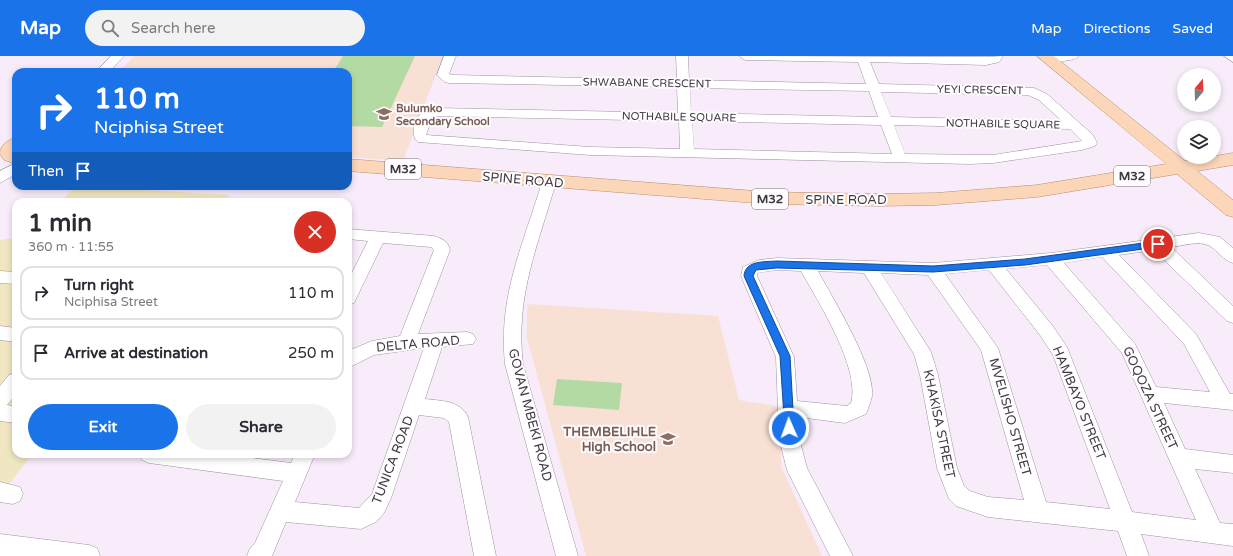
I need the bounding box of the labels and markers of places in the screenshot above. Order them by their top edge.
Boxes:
place label: Bulumko Secondary School [396,102,490,129]
school or university icon: Bulumko Secondary School [375,105,393,123]
pin [1141,227,1175,261]
place label: THEMBELIHLE High School [562,424,656,455]
school or university icon: THEMBELIHLE High School [659,430,677,448]

